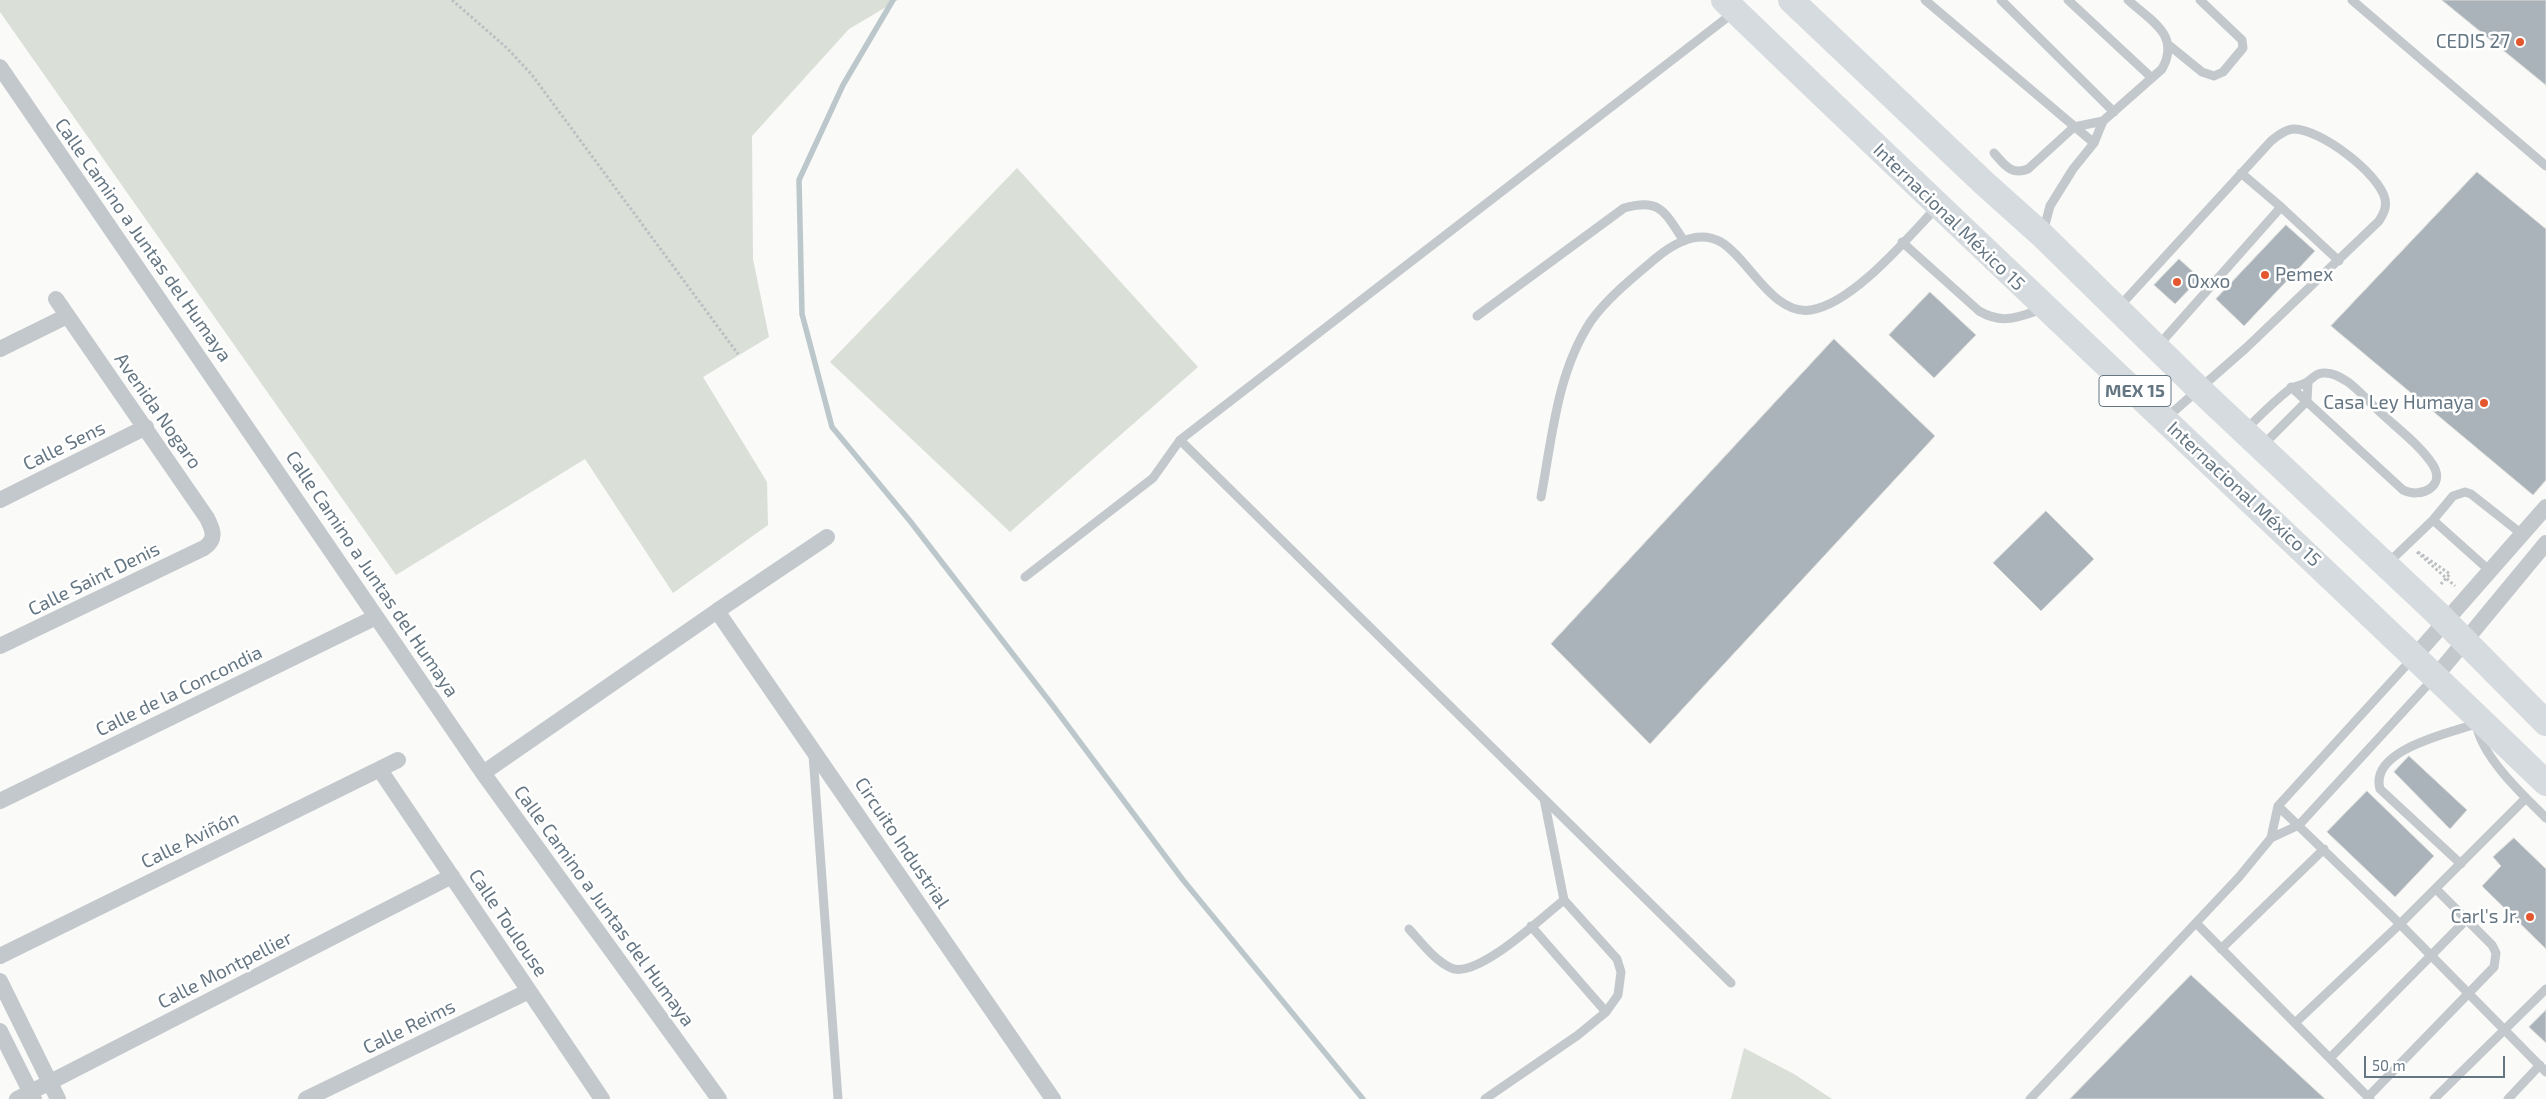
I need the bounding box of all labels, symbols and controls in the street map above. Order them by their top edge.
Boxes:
place label: CEDIS 27 [2436,31,2510,53]
marker: CEDIS 27 [2514,36,2526,48]
street label: Calle Camino a Juntas del Humaya [50,114,236,366]
street label: Internacional México 15 [1868,139,2030,295]
place label: Pemex [2275,264,2333,286]
marker: Pemex [2259,269,2271,281]
place label: Oxxo [2187,271,2230,293]
marker: Oxxo [2171,276,2183,288]
street label: Avenida Nogaro [110,349,206,473]
road number: MEX 15 [2099,376,2171,406]
place label: Casa Ley Humaya [2323,392,2474,414]
marker: Casa Ley Humaya [2478,397,2490,409]
street label: Calle Sens [19,416,109,476]
street label: Internacional México 15 [2162,417,2326,571]
street label: Calle Camino a Juntas del Humaya [281,447,463,701]
street label: Calle Saint Denis [25,537,163,621]
street label: Calle de la Concondia [92,641,266,741]
street label: Circuito Industrial [850,773,954,913]
street label: Calle Camino a Juntas del Humaya [509,781,699,1031]
street label: Calle Aviñón [137,807,243,873]
street label: Calle Toulouse [464,865,552,981]
place label: Carl's Jr. [2451,906,2520,928]
marker: Carl's Jr. [2524,911,2536,923]
street label: Calle Montpellier [154,926,296,1014]
street label: Calle Reims [359,995,459,1059]
scale bar [2366,1046,2507,1078]
text: 50 m [2372,1056,2406,1074]

